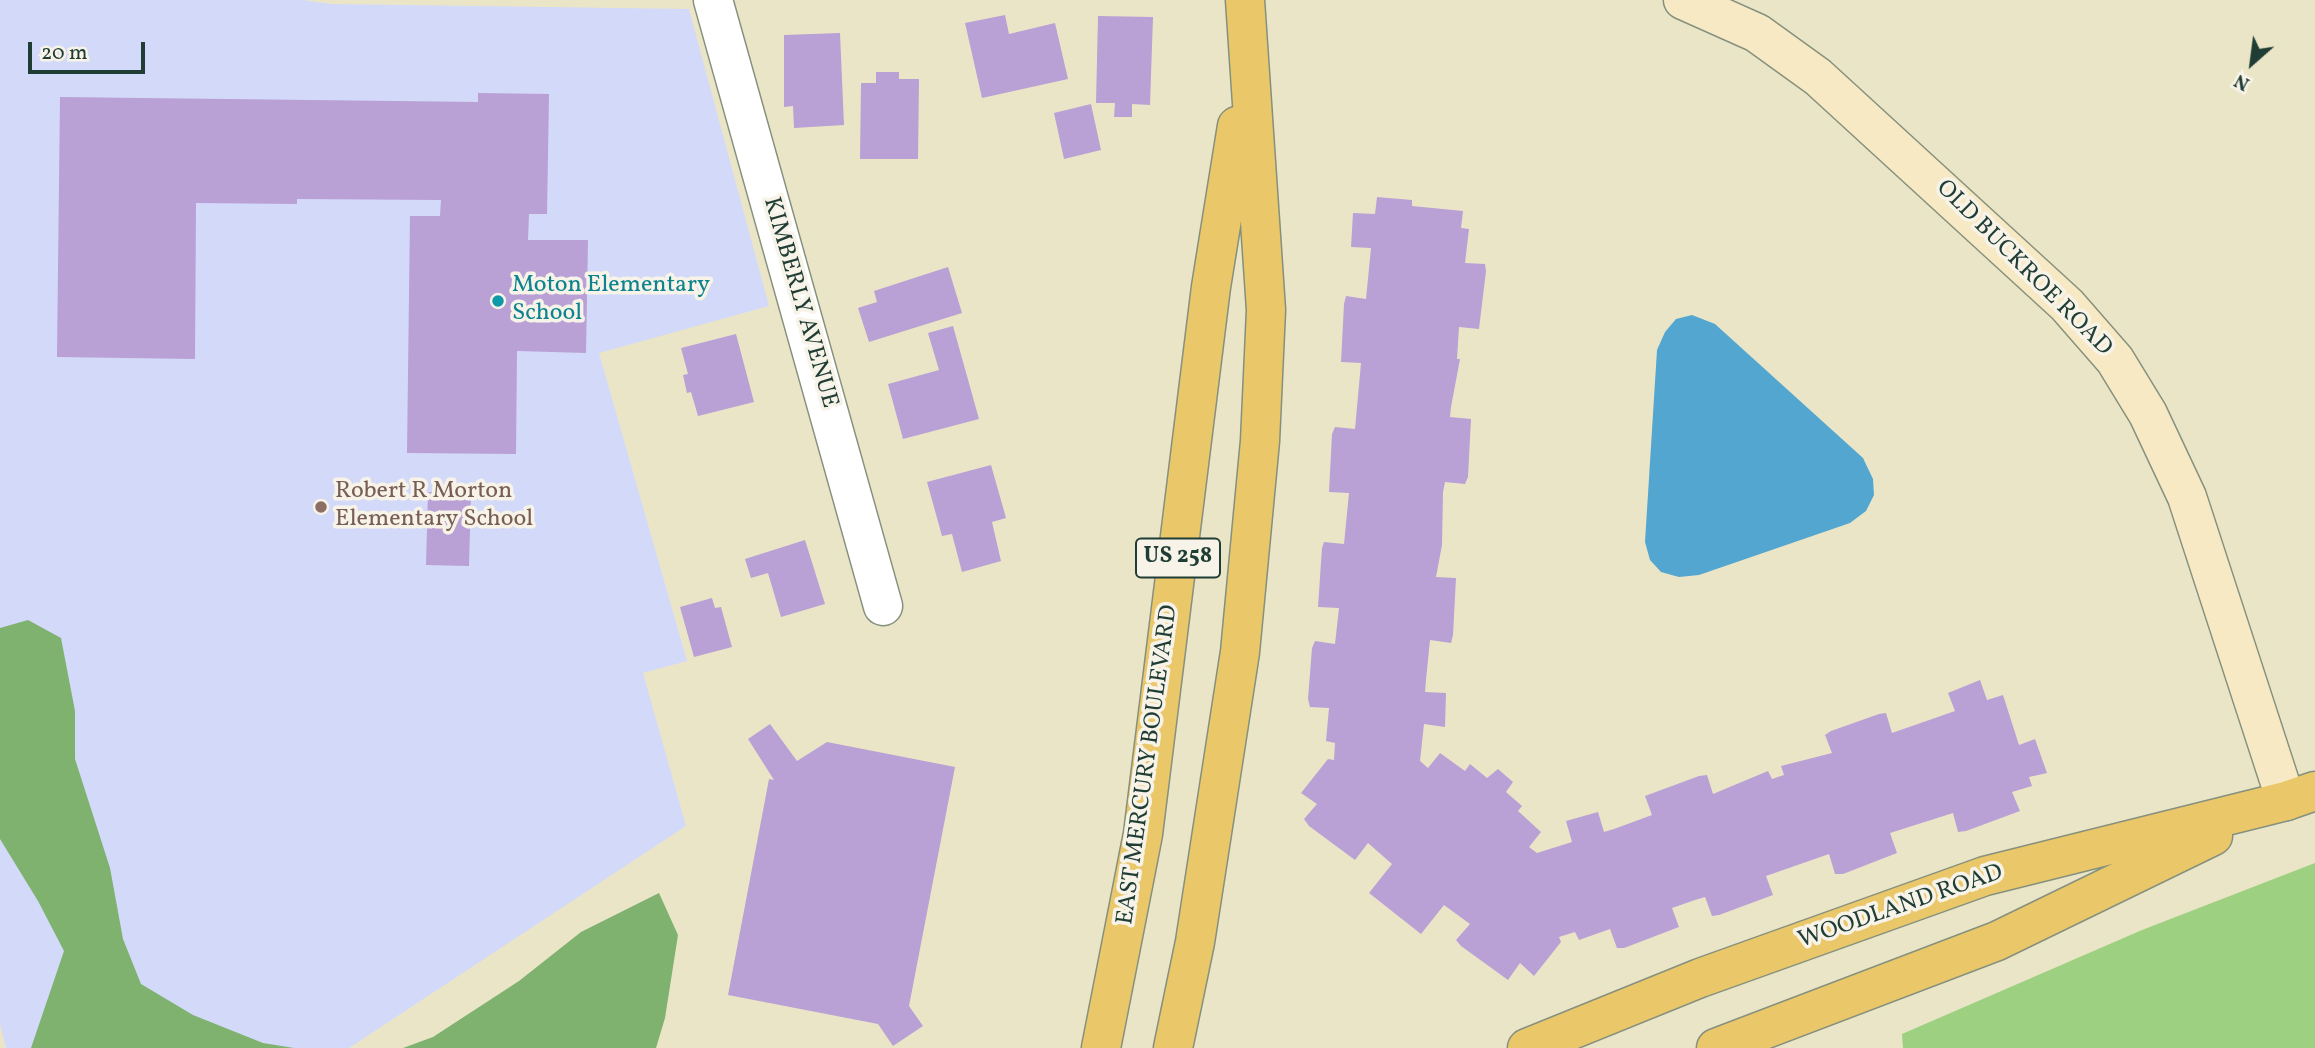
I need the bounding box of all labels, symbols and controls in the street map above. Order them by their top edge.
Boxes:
scale bar [32,28,149,72]
north arrow [2217,28,2287,98]
text: 20 m [41,39,87,68]
text: N [2230,67,2254,96]
street label: OLD BUCKROE ROAD [1929,175,2117,363]
street label: KIMBERLY AVENUE [755,194,843,412]
place label: Moton Elementary School [512,273,710,329]
marker: Moton Elementary School [490,293,506,309]
place label: Robert R Morton Elementary School [335,479,533,535]
marker: Robert R Morton Elementary School [313,499,329,515]
road number: US 258 [1136,538,1220,578]
street label: EAST MERCURY BOULEVARD [1112,603,1186,927]
street label: WOODLAND ROAD [1795,859,2007,957]

